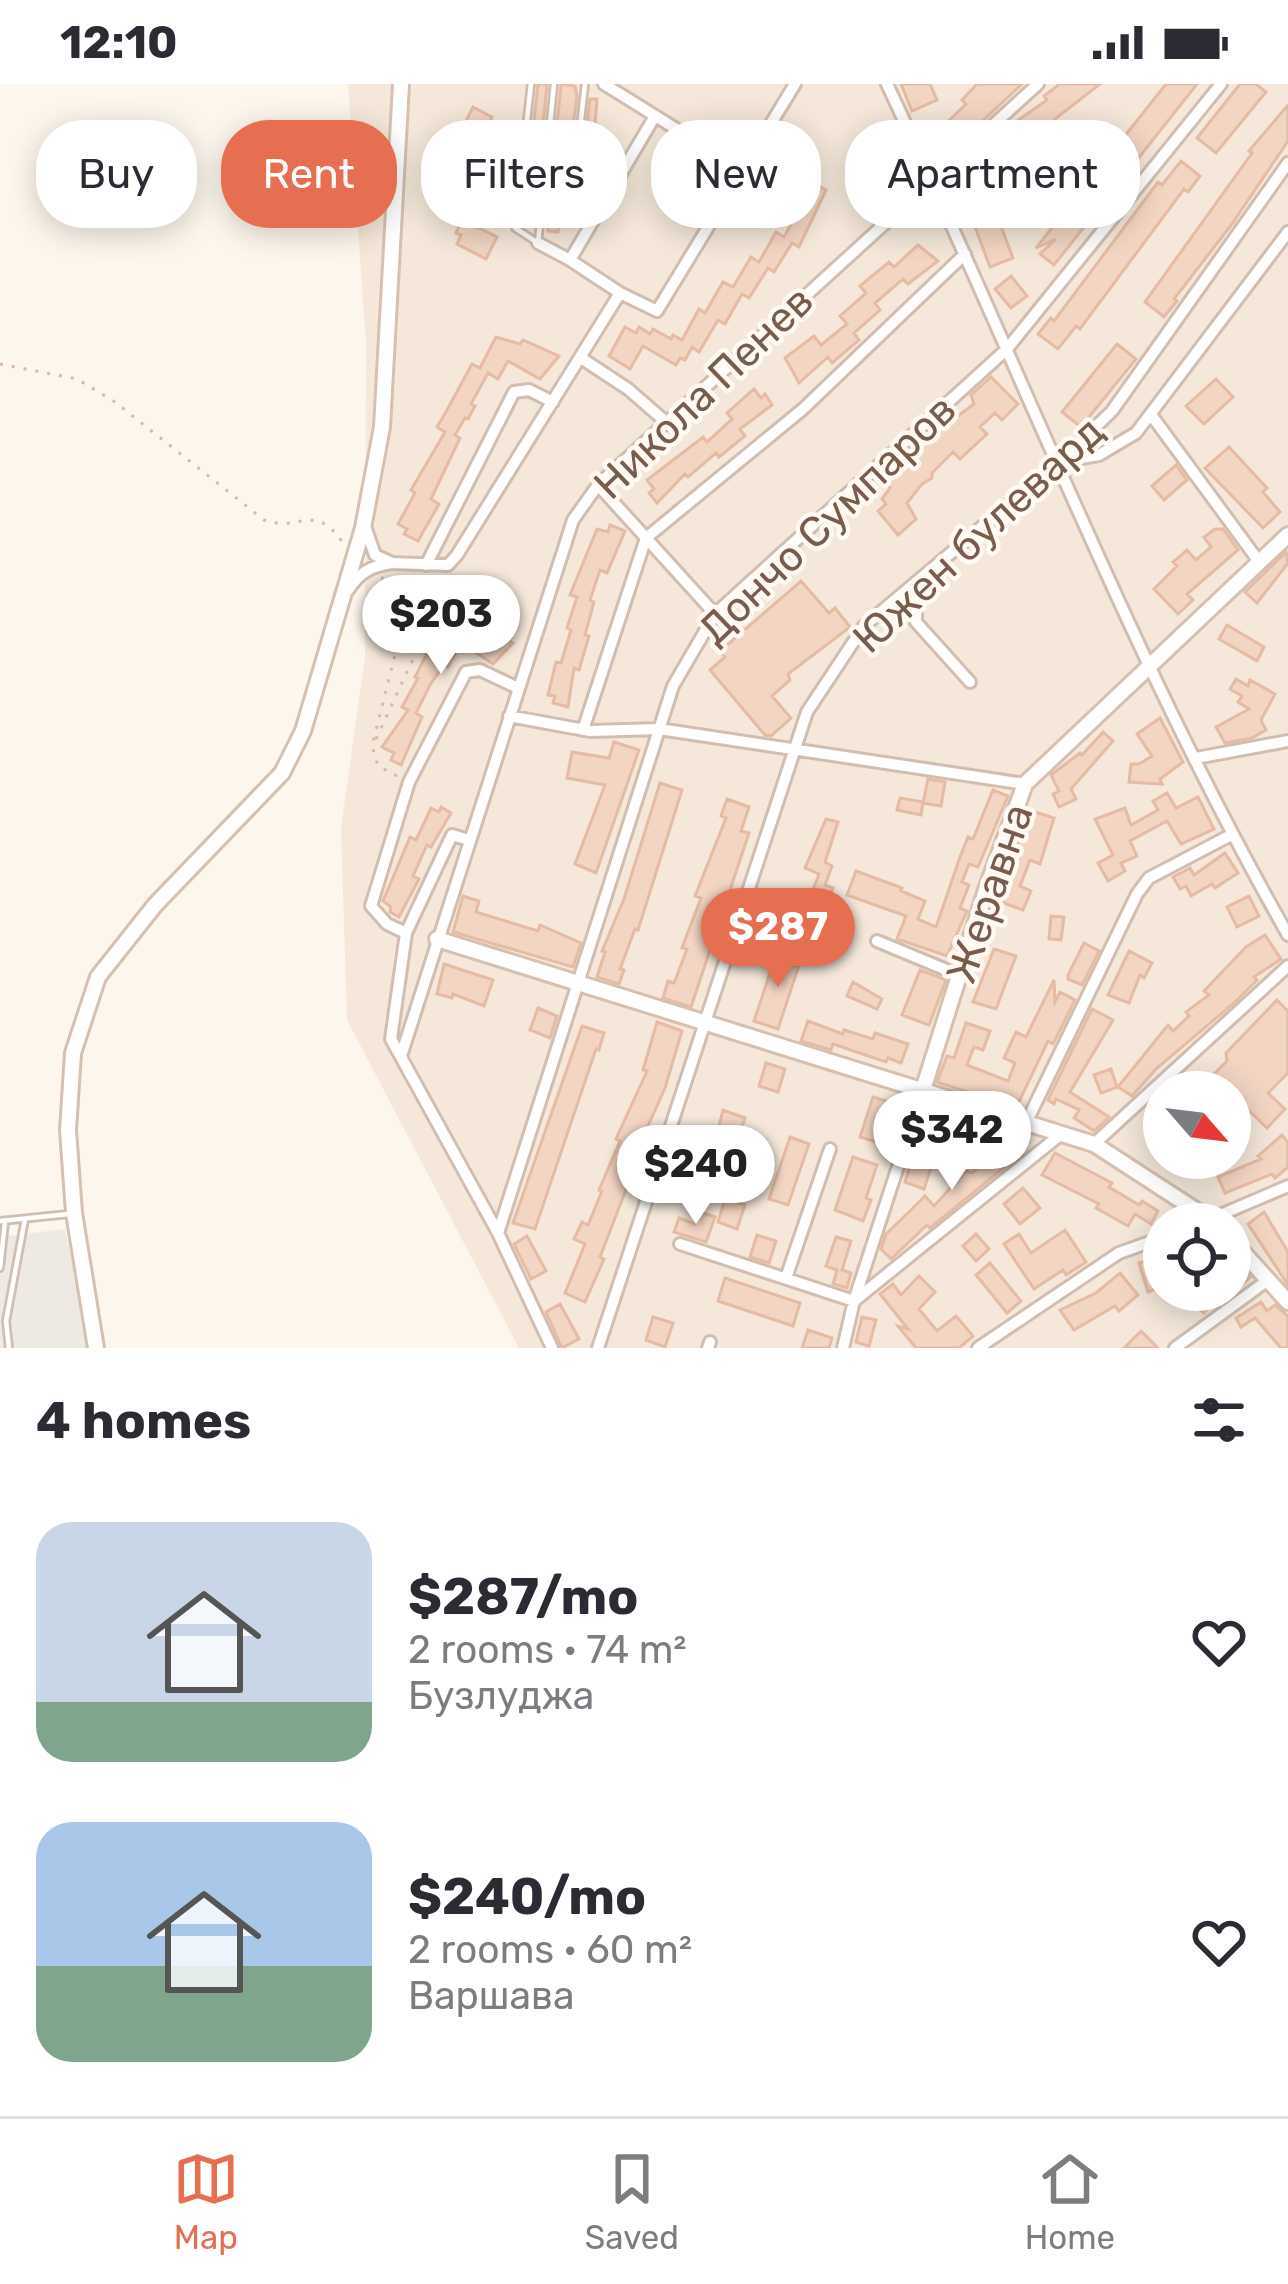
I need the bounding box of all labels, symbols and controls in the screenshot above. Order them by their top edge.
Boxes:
text: 12:10 [60,16,178,69]
chip: Buy [36,120,197,228]
chip: Rent [221,120,397,228]
chip: Filters [421,120,627,228]
chip: New [651,120,821,228]
chip: Apartment [845,120,1140,228]
street label: Никола Пенев [584,276,823,510]
street label: Дончо Сумпаров [689,385,966,655]
street label: Южен булевард [843,406,1114,663]
pin: $203 [370,575,512,677]
text: $203 [389,591,493,637]
street label: Жеравна [936,797,1044,989]
pin: $287 [707,888,849,990]
text: $287 [728,904,828,950]
north arrow [1143,1071,1251,1179]
map controls [1143,1071,1251,1311]
pin: $342 [881,1091,1023,1193]
text: $342 [900,1107,1004,1153]
pin: $240 [625,1125,767,1227]
text: $240 [644,1141,748,1187]
button: locate [1143,1203,1251,1311]
icon: filters [1186,1387,1252,1453]
text: 4 homes [36,1390,251,1451]
text: $287/mo [408,1566,638,1627]
icon: home [132,1570,276,1714]
icon: heart [1186,1609,1252,1675]
text: 2 rooms · 74 m² [408,1627,687,1673]
text: Бузлуджа [408,1673,594,1719]
text: $240/mo [408,1866,646,1927]
icon: home [132,1870,276,2014]
icon: heart [1186,1909,1252,1975]
text: 2 rooms · 60 m² [408,1927,692,1973]
text: Варшава [408,1973,574,2019]
tab: Map [173,2146,239,2257]
tab: Saved [585,2146,679,2257]
tab: Home [1025,2146,1115,2257]

